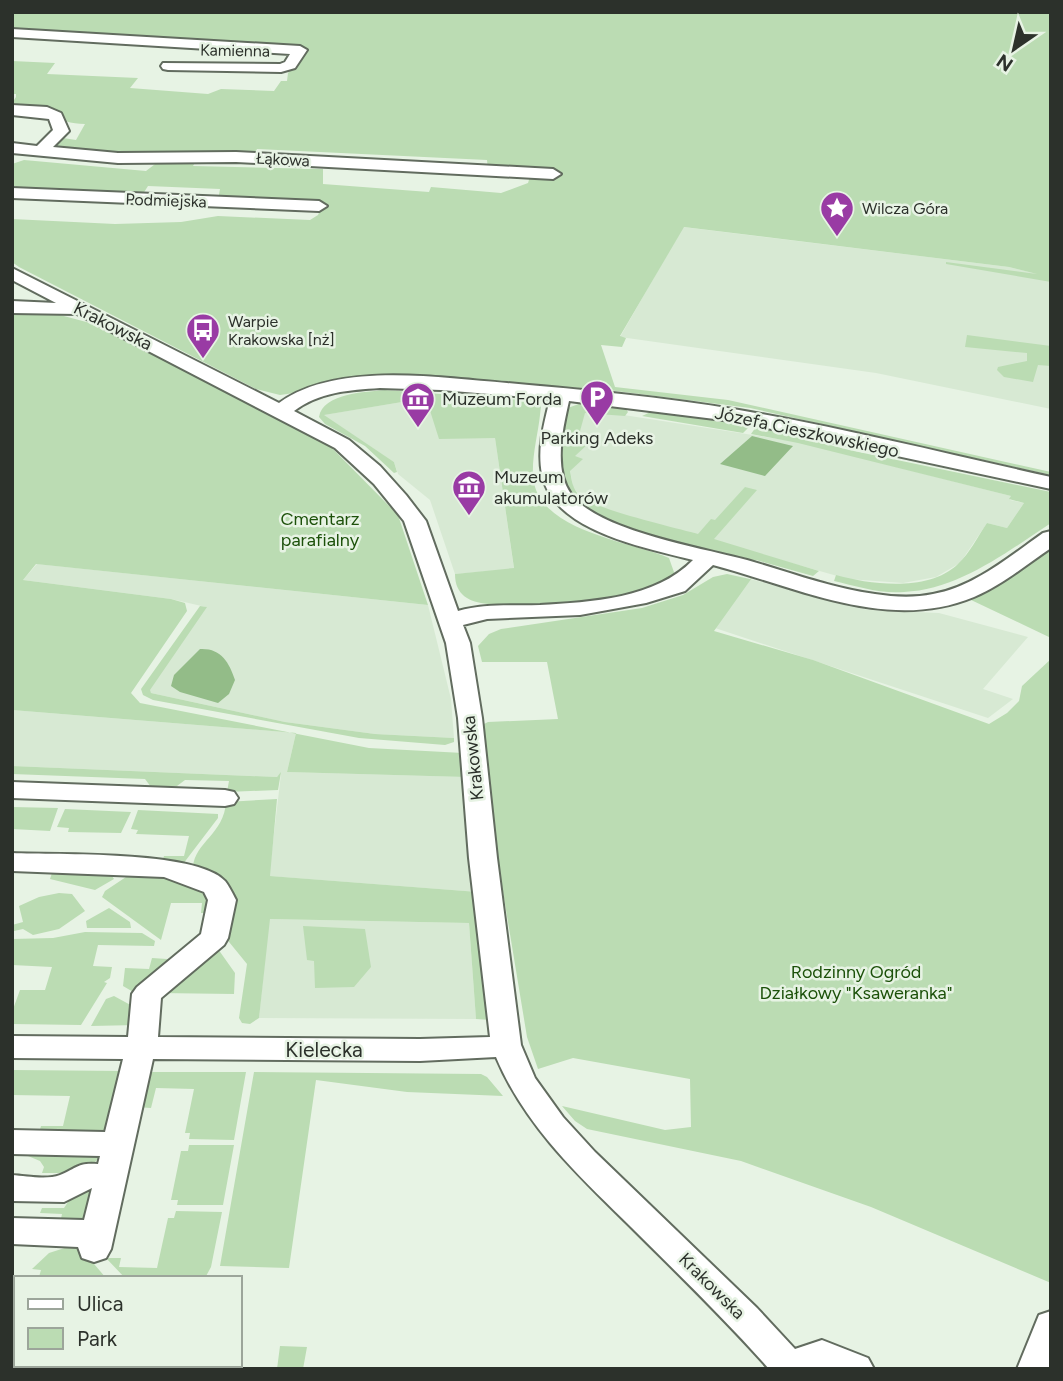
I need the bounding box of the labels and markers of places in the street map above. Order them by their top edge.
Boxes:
place icon: Wilcza Góra [818,189,856,238]
place label: Wilcza Góra [862,199,948,218]
bus stop icon: Warpie Krakowska [nż] [184,311,222,360]
place label: Warpie Krakowska [nż] [228,312,335,349]
parking icon: Parking Adeks [578,378,616,427]
museum icon: Muzeum Forda [399,380,437,429]
place label: Muzeum Forda [442,388,562,410]
place label: Parking Adeks [540,427,654,449]
place label: Muzeum akumulatorów [494,466,608,509]
museum icon: Muzeum akumulatorów [450,468,488,517]

